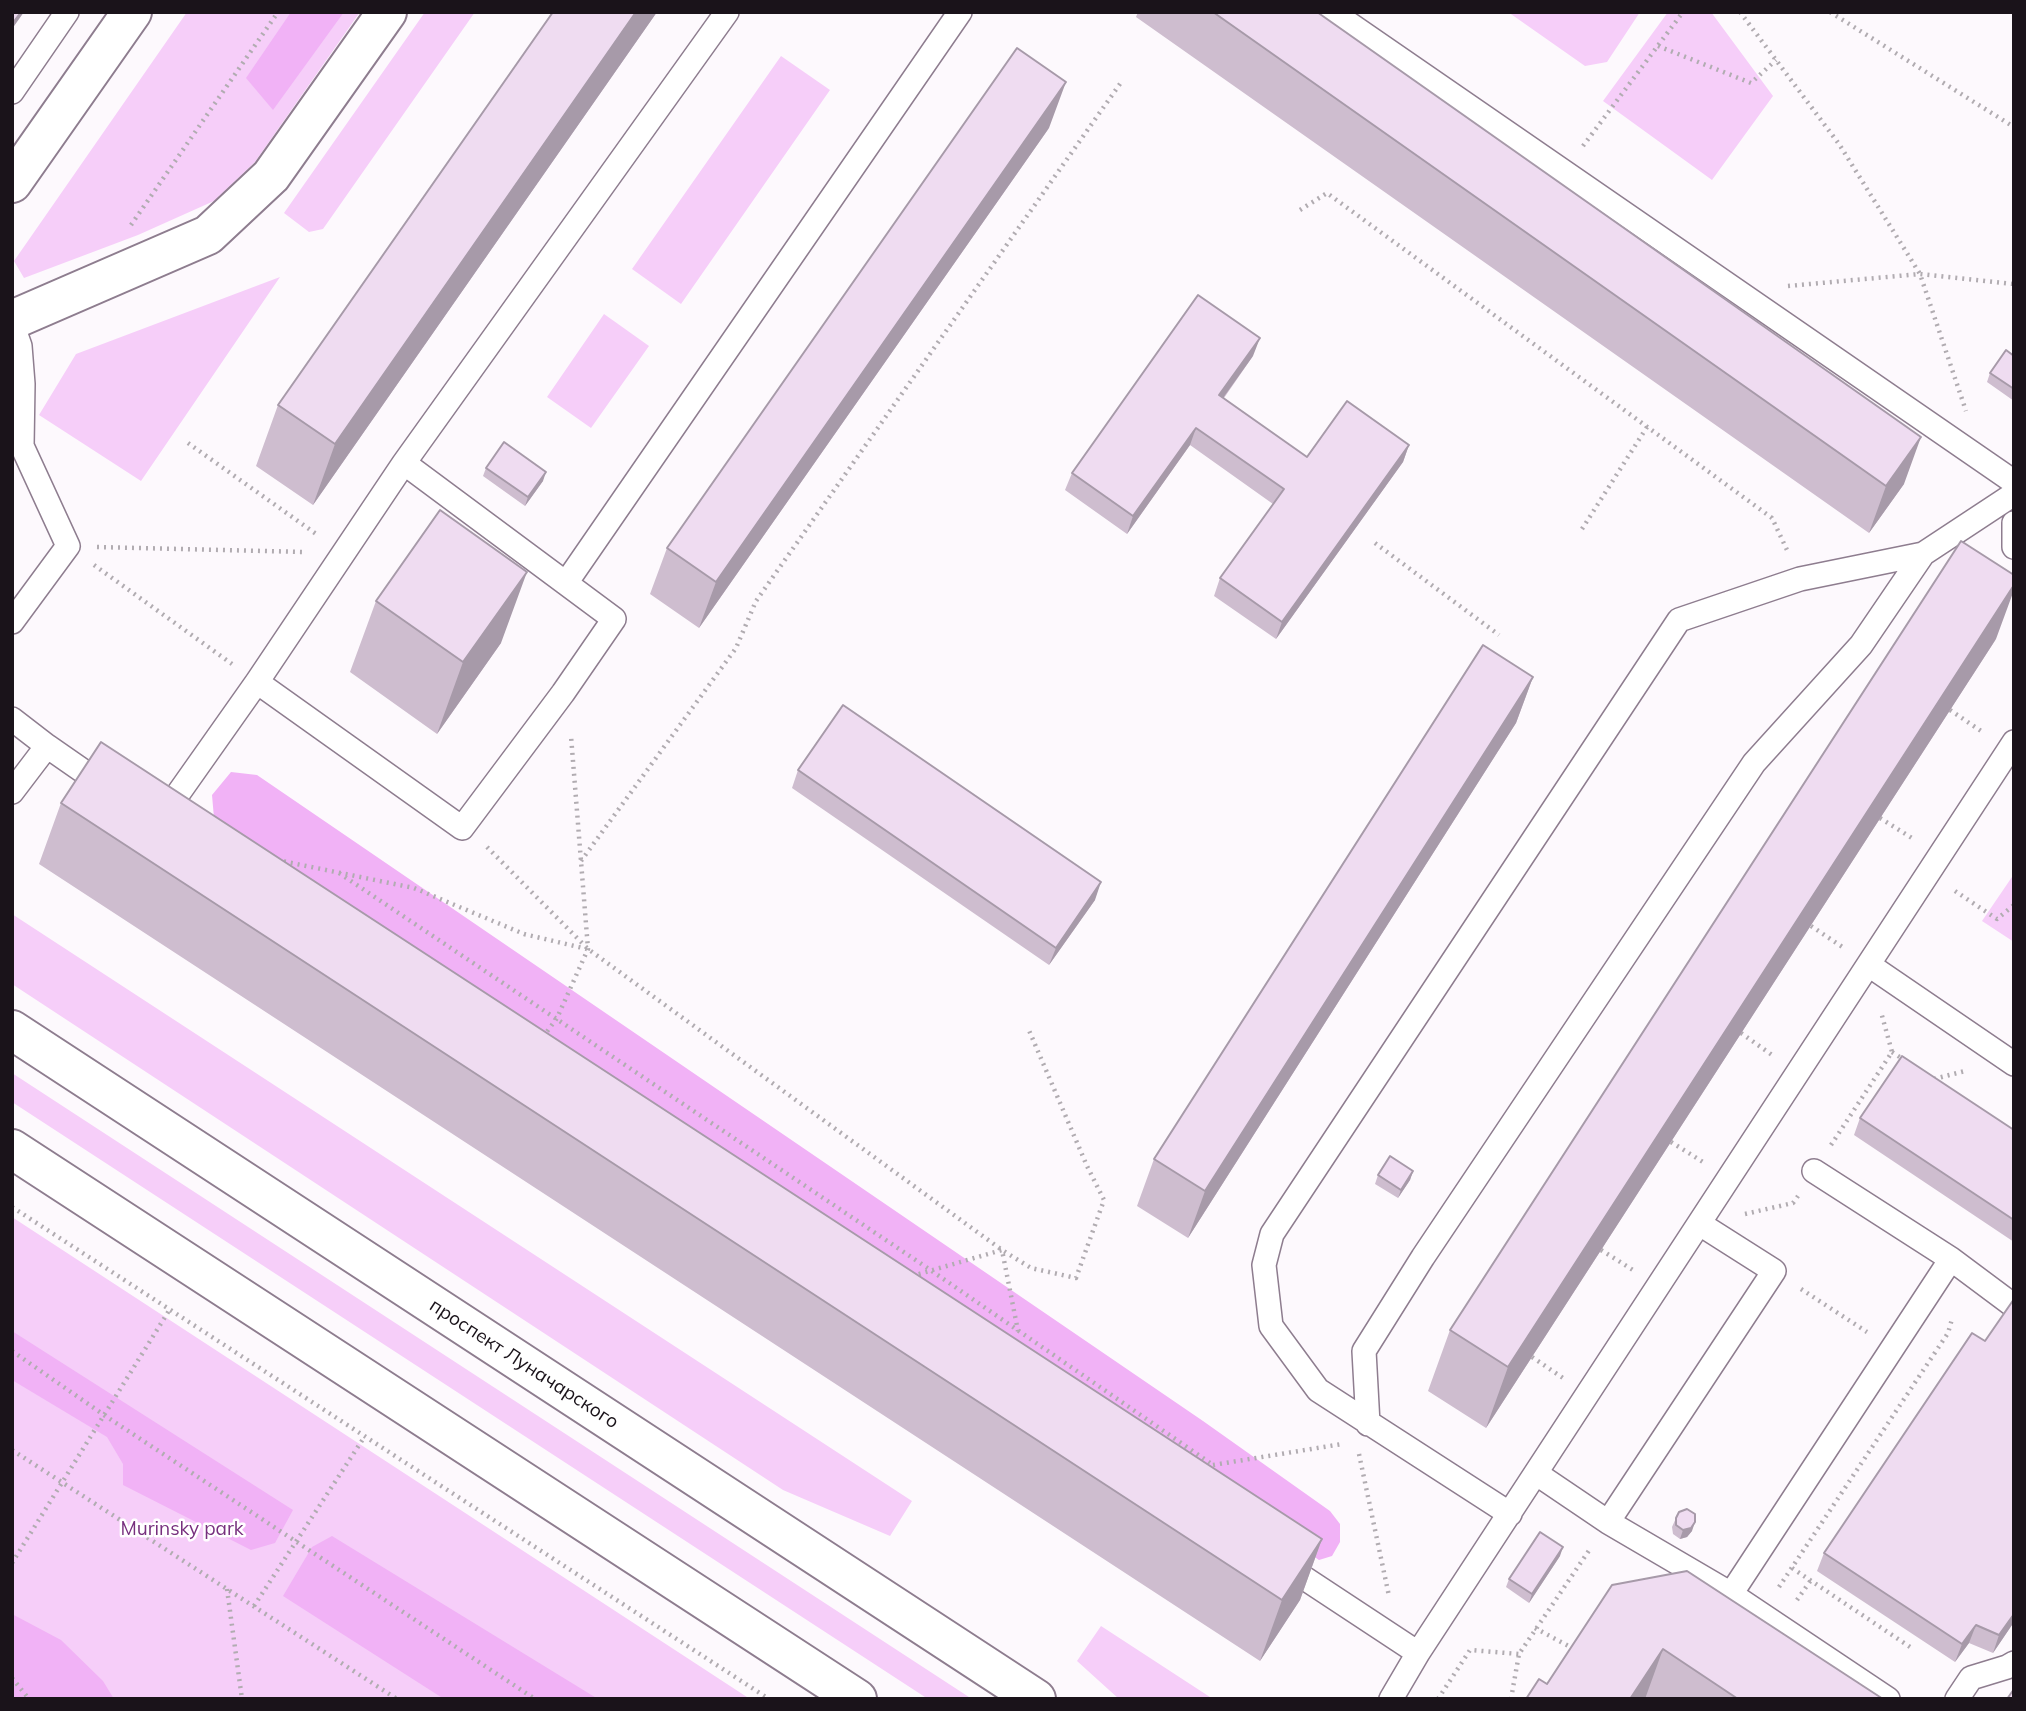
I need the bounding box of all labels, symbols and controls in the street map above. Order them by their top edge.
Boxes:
street label: проспект Луначарского [425,1294,623,1434]
park label: Murinsky park [120,1518,244,1540]

